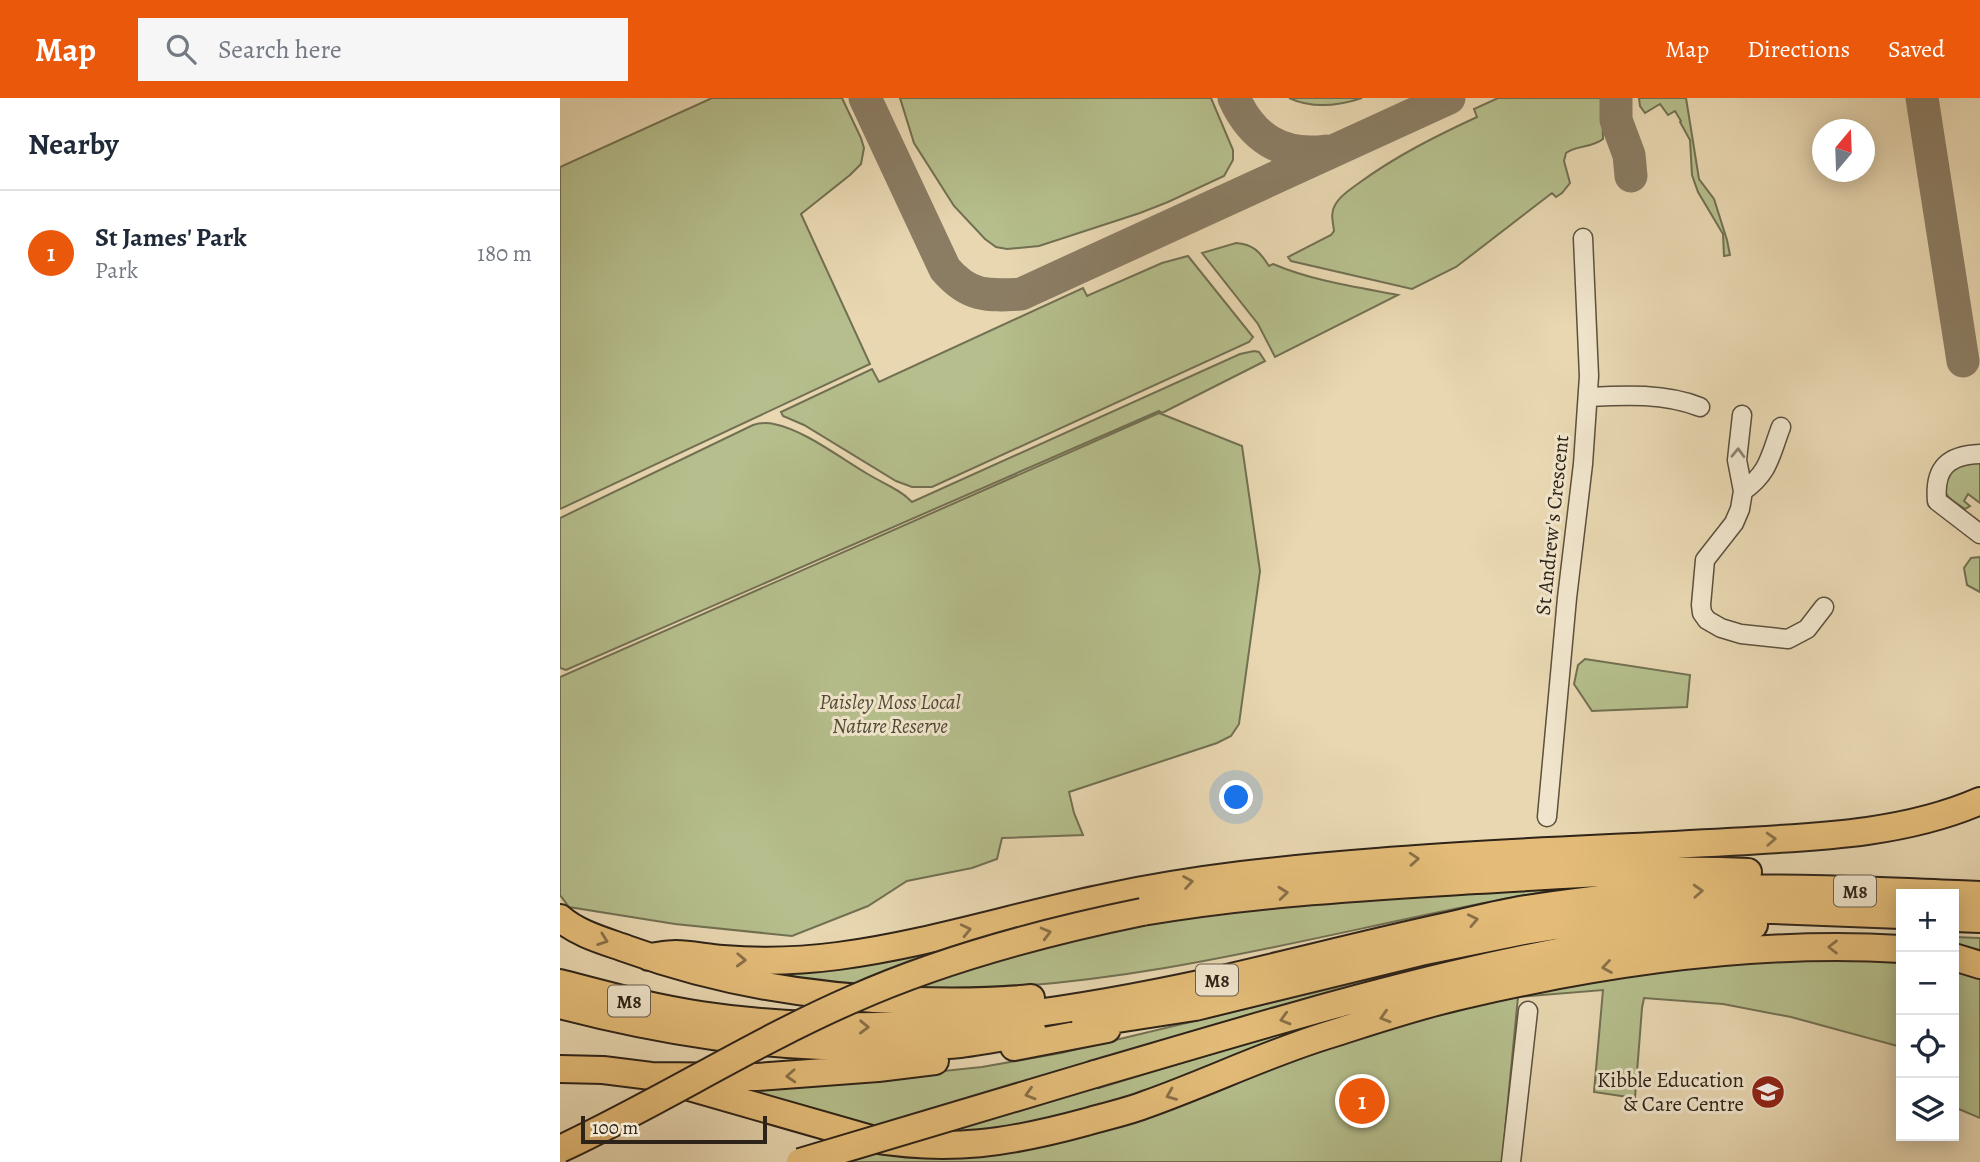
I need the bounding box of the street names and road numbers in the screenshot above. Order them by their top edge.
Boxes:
street label: St Andrew's Crescent [1529,433,1575,617]
road number: M8 [1834,876,1876,906]
road number: M8 [1196,964,1238,996]
road number: M8 [608,986,650,1016]

